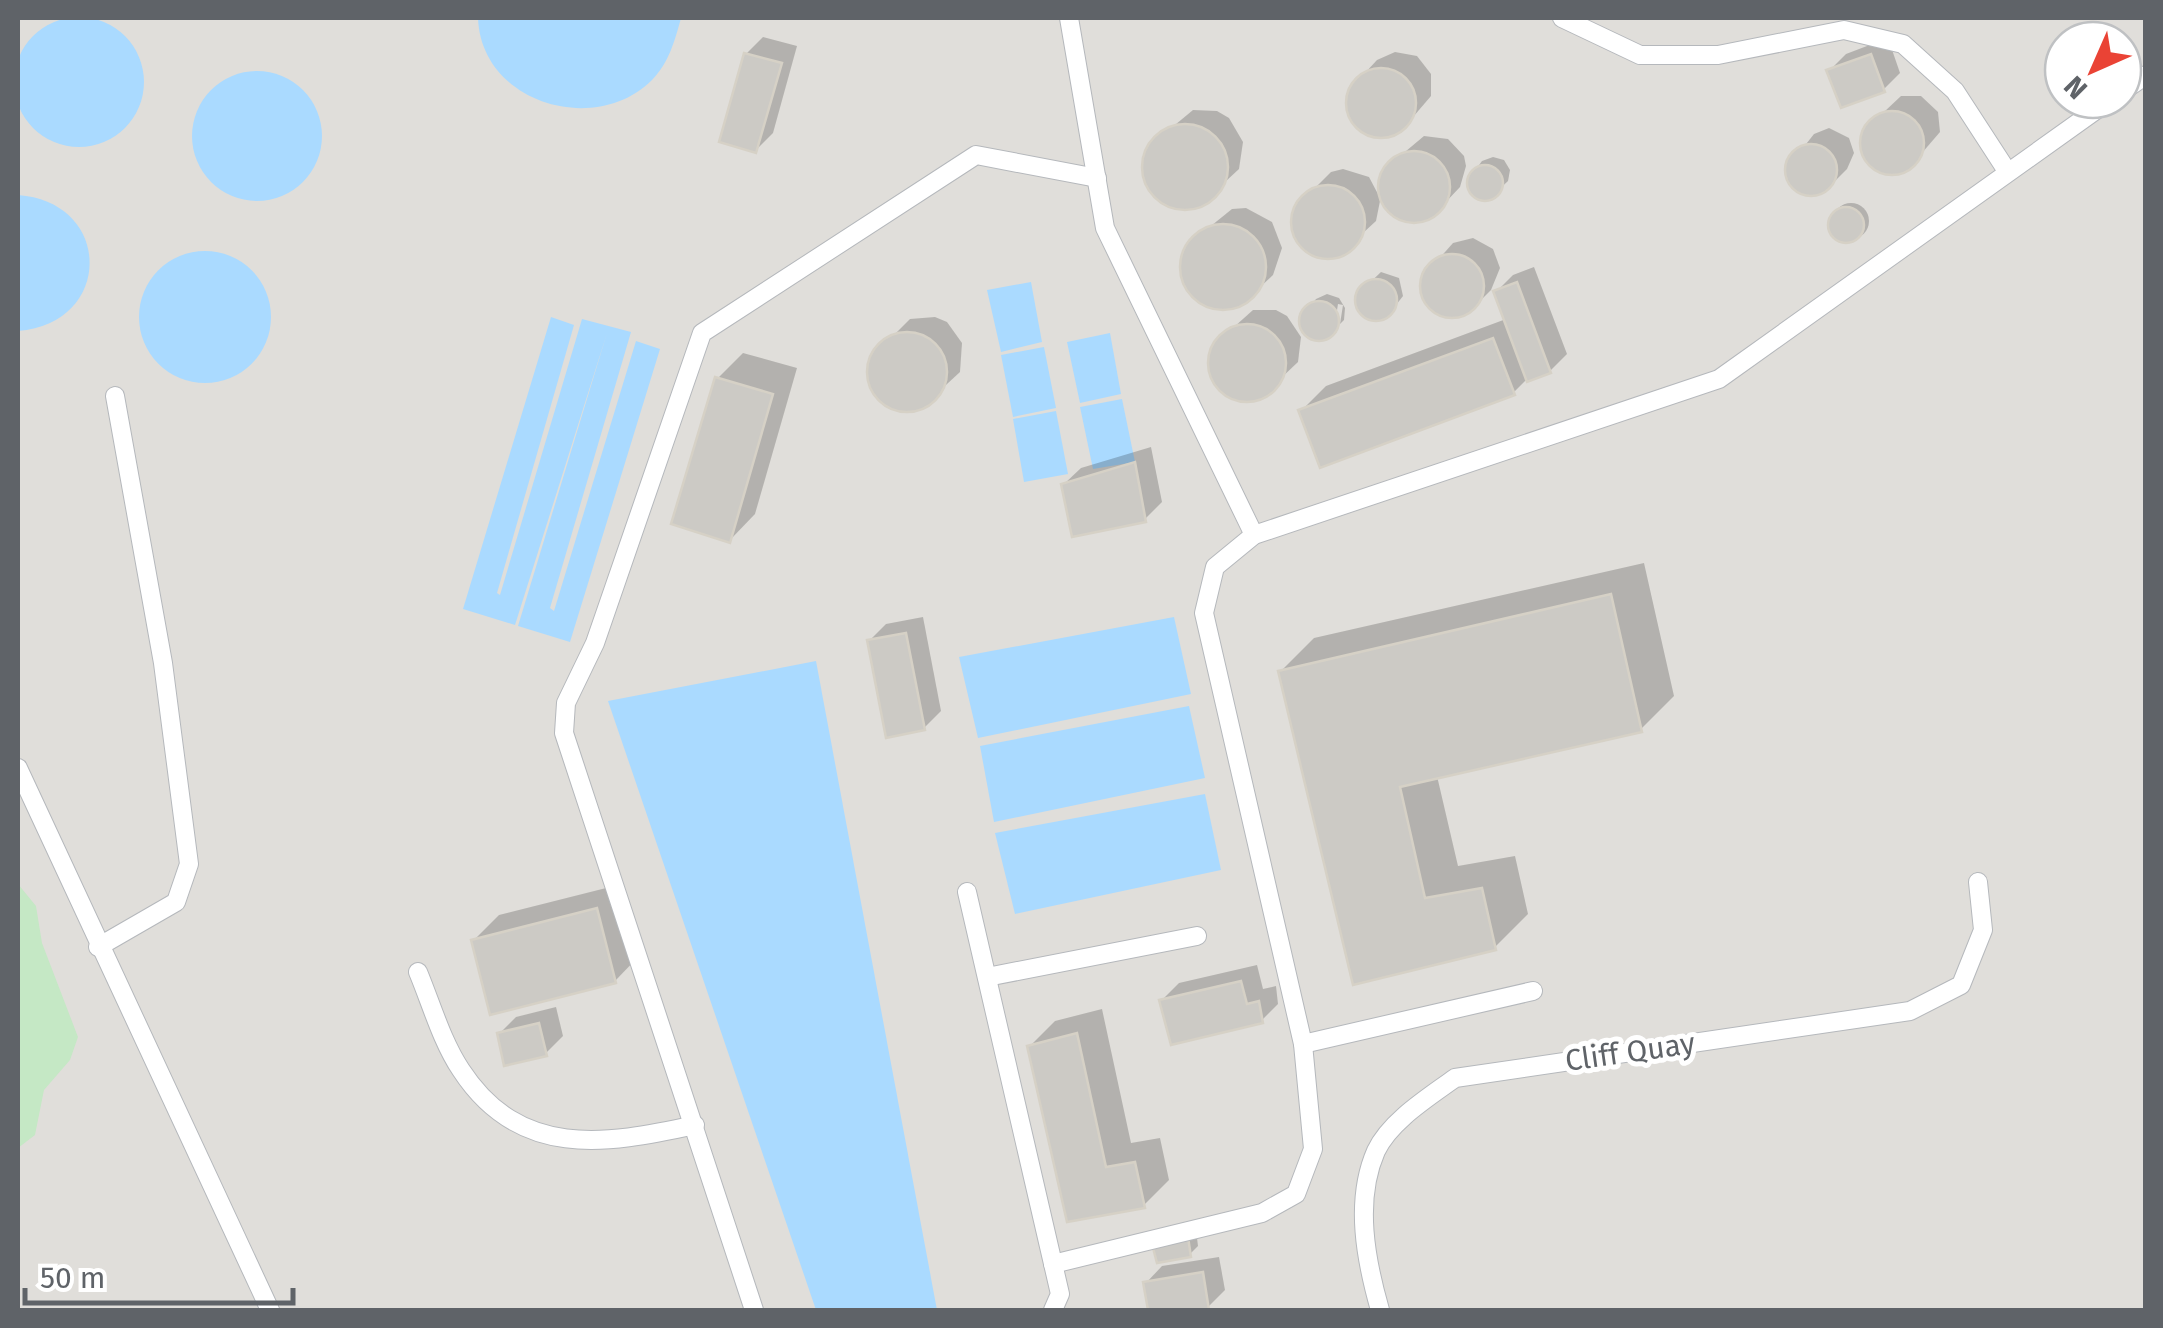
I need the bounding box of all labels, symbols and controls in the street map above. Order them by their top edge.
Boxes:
north arrow [2043,20,2143,120]
text: N [2057,69,2094,106]
street label: Cliff Quay [1563,1025,1697,1079]
scale bar [25,1243,292,1305]
text: 50 m [40,1260,105,1296]

